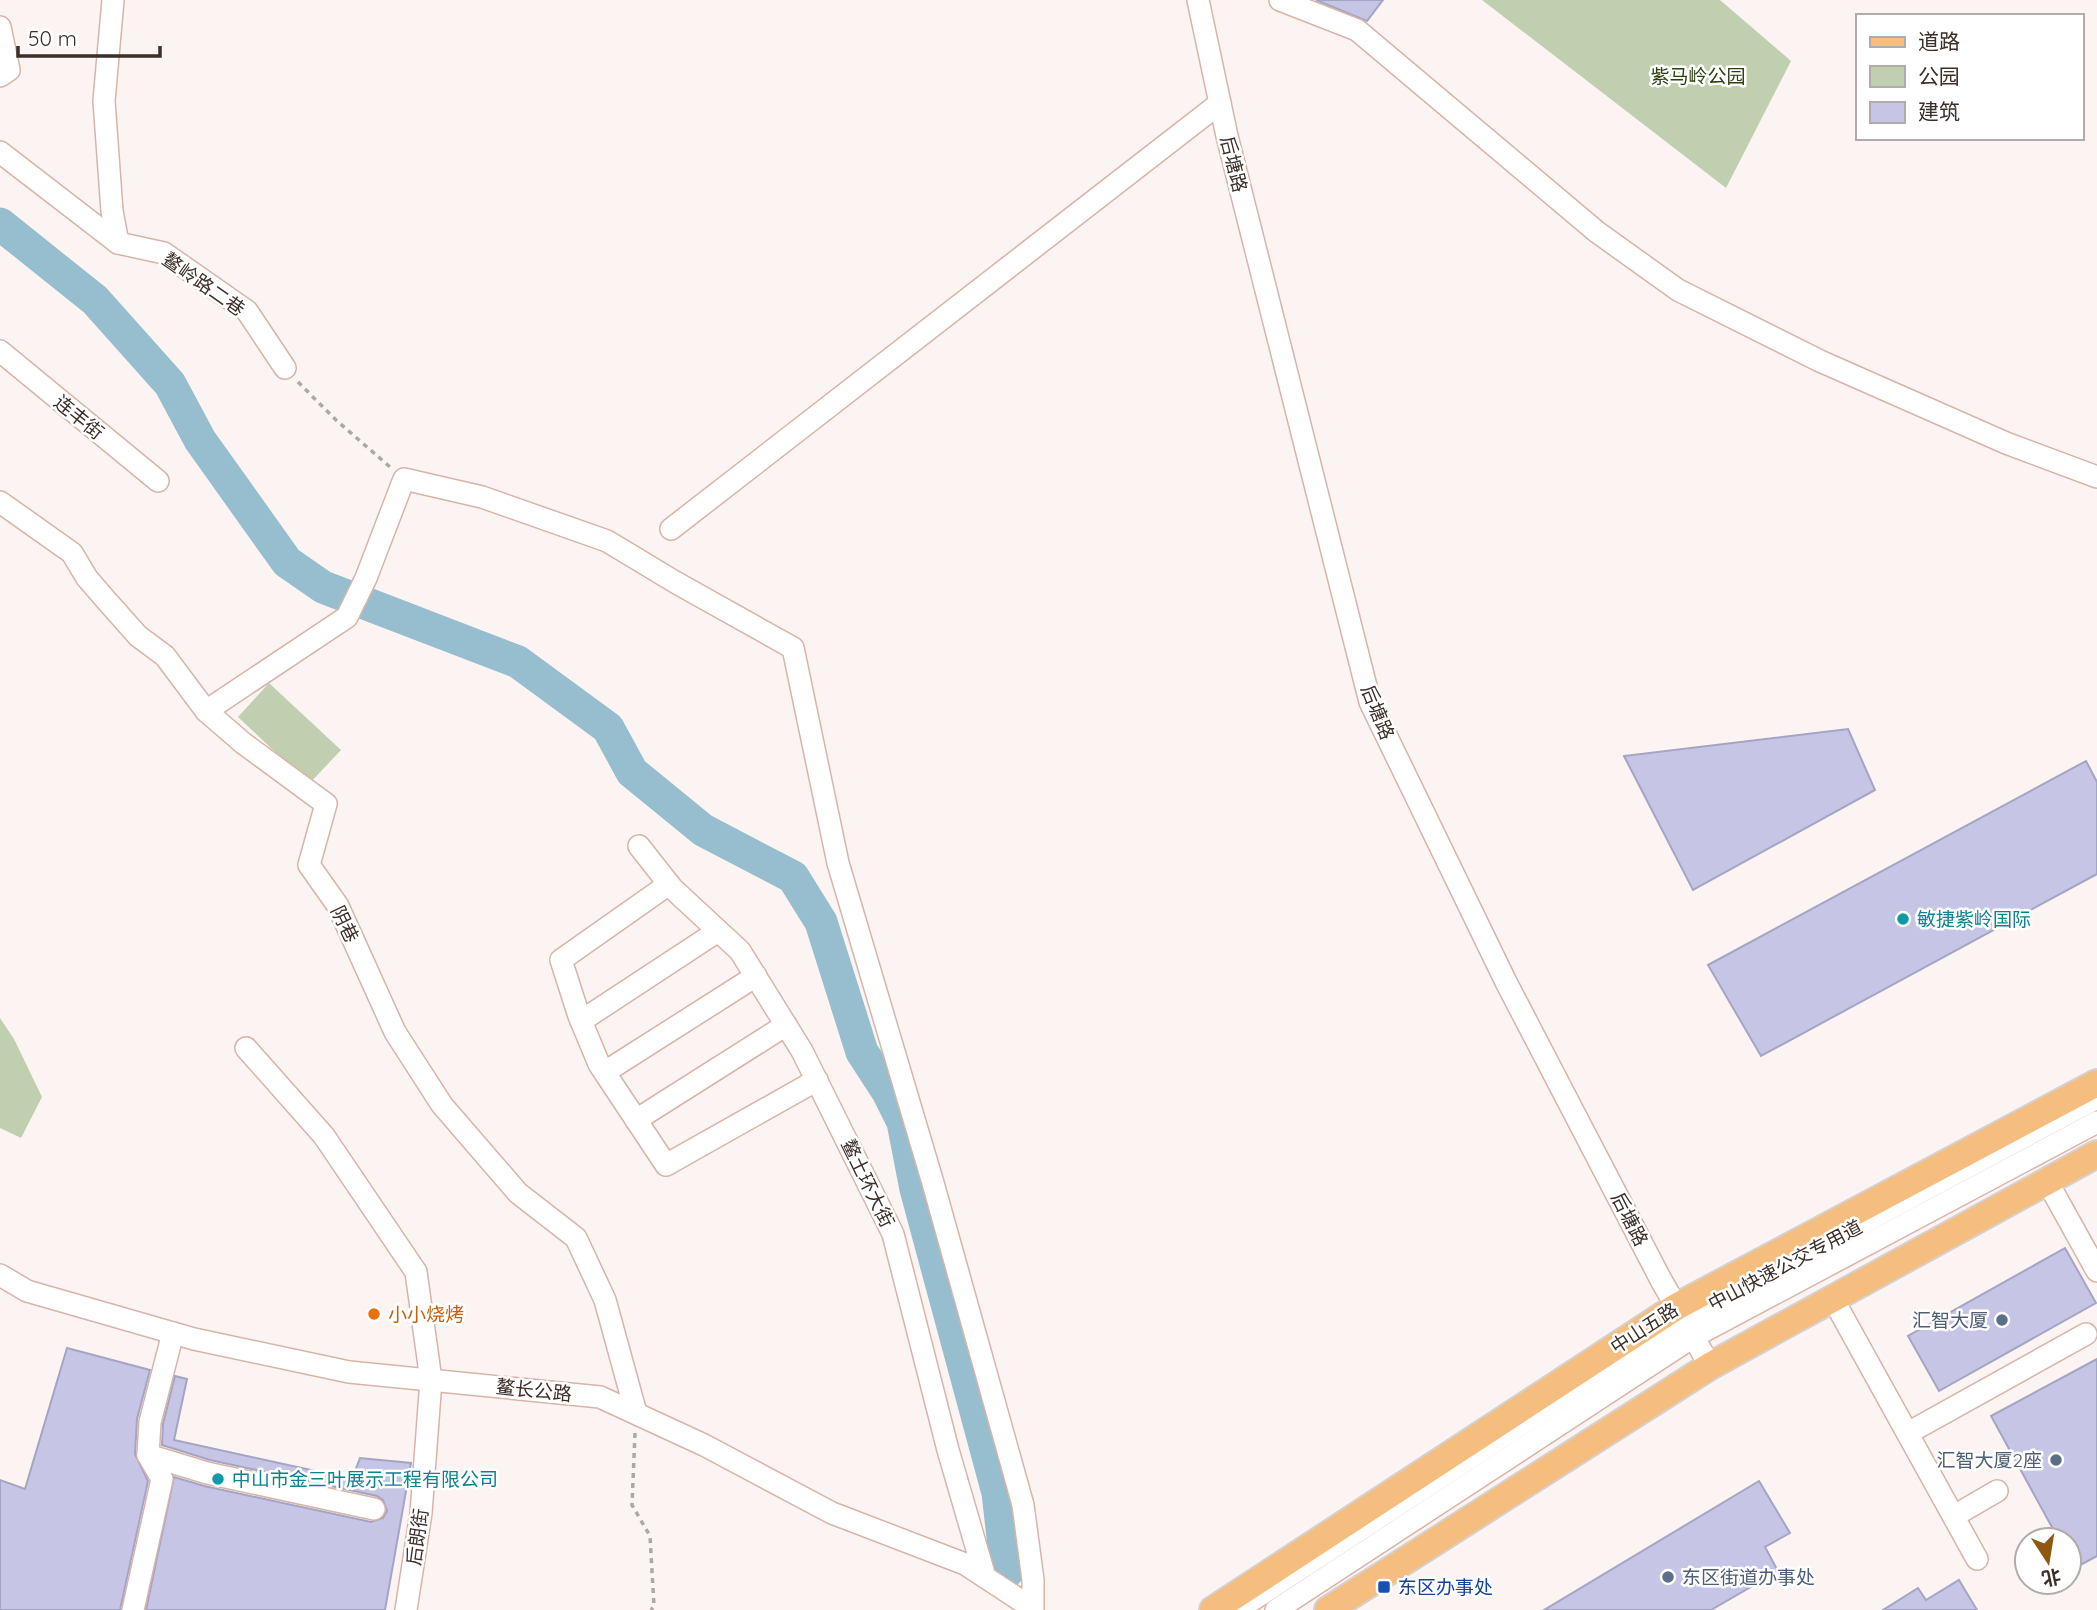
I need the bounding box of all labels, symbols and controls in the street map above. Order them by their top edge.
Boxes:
scale bar [18,14,159,58]
legend [1856,14,2083,140]
text: 50 m [28,25,77,51]
text: 道路 [1918,28,1960,54]
text: 公园 [1918,63,1960,89]
park label: 紫马岭公园 [1650,64,1746,88]
text: 建筑 [1918,98,1960,124]
street label: 后塘路 [1215,133,1253,195]
street label: 鳌岭路二巷 [158,247,250,321]
street label: 连丰街 [49,390,109,444]
street label: 后塘路 [1356,681,1400,743]
street label: 阴巷 [326,902,364,946]
place label: 敏捷紫岭国际 [1917,907,2031,931]
marker: 敏捷紫岭国际 [1895,911,1911,927]
street label: 鳌土环大街 [836,1135,900,1231]
street label: 后塘路 [1606,1188,1654,1250]
street label: 中山快速公交专用道 [1704,1214,1866,1316]
street label: 中山五路 [1606,1297,1682,1359]
place label: 小小烧烤 [388,1302,464,1326]
marker: 小小烧烤 [366,1306,382,1322]
place label: 汇智大厦 [1912,1308,1988,1332]
marker: 汇智大厦 [1994,1312,2010,1328]
street label: 鳌长公路 [495,1374,573,1406]
place label: 汇智大厦2座 [1936,1448,2042,1472]
marker: 汇智大厦2座 [2048,1452,2064,1468]
place label: 中山市金三叶展示工程有限公司 [232,1467,498,1491]
marker: 中山市金三叶展示工程有限公司 [210,1471,226,1487]
street label: 后朗街 [401,1507,433,1567]
north arrow [2013,1526,2083,1596]
text: 北 [2040,1564,2063,1591]
place label: 东区街道办事处 [1682,1565,1815,1589]
marker: 东区街道办事处 [1660,1569,1676,1585]
place label: 东区办事处 [1398,1575,1493,1599]
marker: 东区办事处 [1376,1579,1392,1595]

